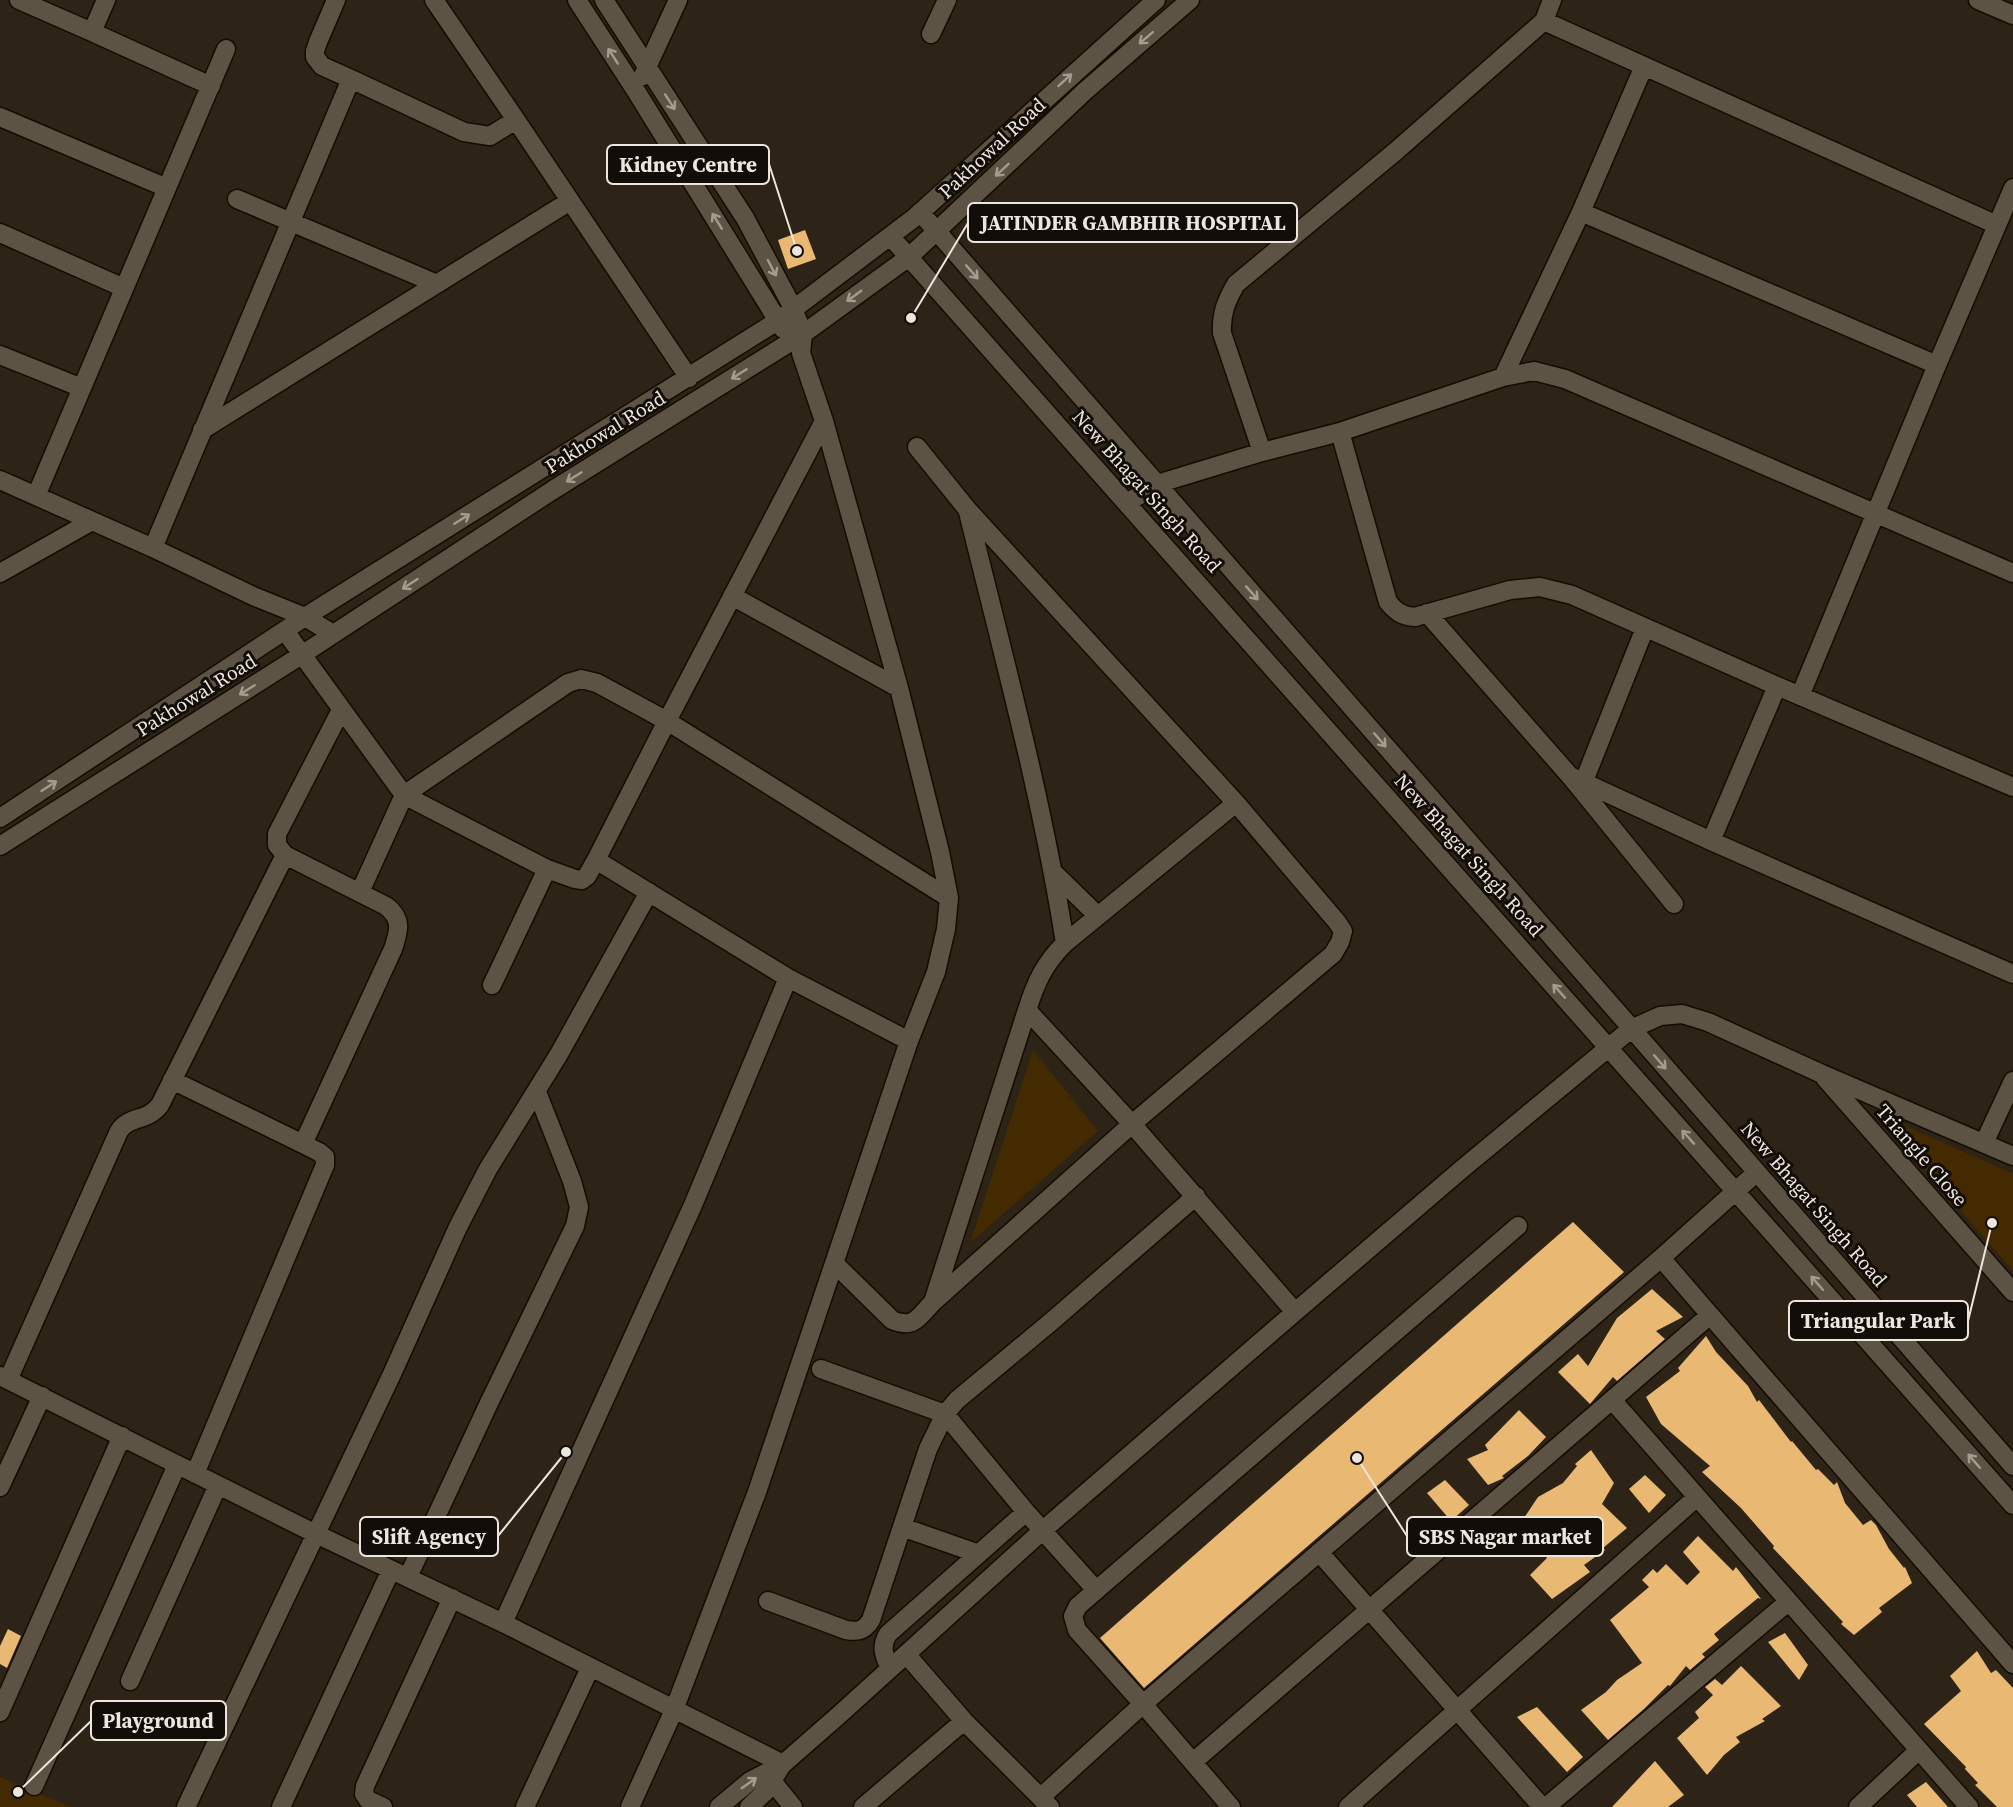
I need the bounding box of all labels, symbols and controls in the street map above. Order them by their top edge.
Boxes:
one-way arrow [1139,31,1154,45]
one-way arrow [607,48,619,65]
one-way arrow [1057,73,1072,87]
street label: Pakhowal Road [932,91,1052,205]
one-way arrow [664,93,676,110]
callout: Kidney Centre [607,145,769,184]
text: Kidney Centre [619,150,757,179]
one-way arrow [995,163,1010,177]
callout: JATINDER GAMBHIR HOSPITAL [968,203,1297,242]
text: JATINDER GAMBHIR HOSPITAL [978,208,1286,237]
one-way arrow [711,213,723,230]
one-way arrow [767,259,778,277]
one-way arrow [965,265,979,280]
one-way arrow [847,290,863,303]
one-way arrow [731,369,748,381]
street label: Pakhowal Road [539,383,671,480]
street label: New Bhagat Singh Road [1066,403,1228,579]
one-way arrow [566,472,583,484]
one-way arrow [453,513,470,525]
one-way arrow [402,578,419,590]
one-way arrow [1245,585,1259,600]
street label: Pakhowal Road [130,646,262,743]
one-way arrow [238,683,255,696]
one-way arrow [1373,732,1387,747]
street label: New Bhagat Singh Road [1388,767,1550,943]
one-way arrow [40,780,57,792]
one-way arrow [1552,984,1566,999]
one-way arrow [1653,1054,1667,1069]
street label: Triangle Close [1870,1098,1974,1212]
street label: New Bhagat Singh Road [1734,1115,1894,1293]
one-way arrow [1681,1130,1695,1145]
one-way arrow [1811,1275,1824,1291]
callout: Triangular Park [1789,1301,1968,1340]
text: Triangular Park [1801,1306,1956,1335]
one-way arrow [1967,1454,1981,1469]
callout: Slift Agency [360,1517,498,1556]
callout: SBS Nagar market [1407,1517,1603,1556]
text: Slift Agency [372,1522,487,1551]
text: SBS Nagar market [1419,1522,1592,1551]
callout: Playground [91,1701,226,1740]
text: Playground [102,1706,214,1735]
one-way arrow [741,1777,757,1789]

